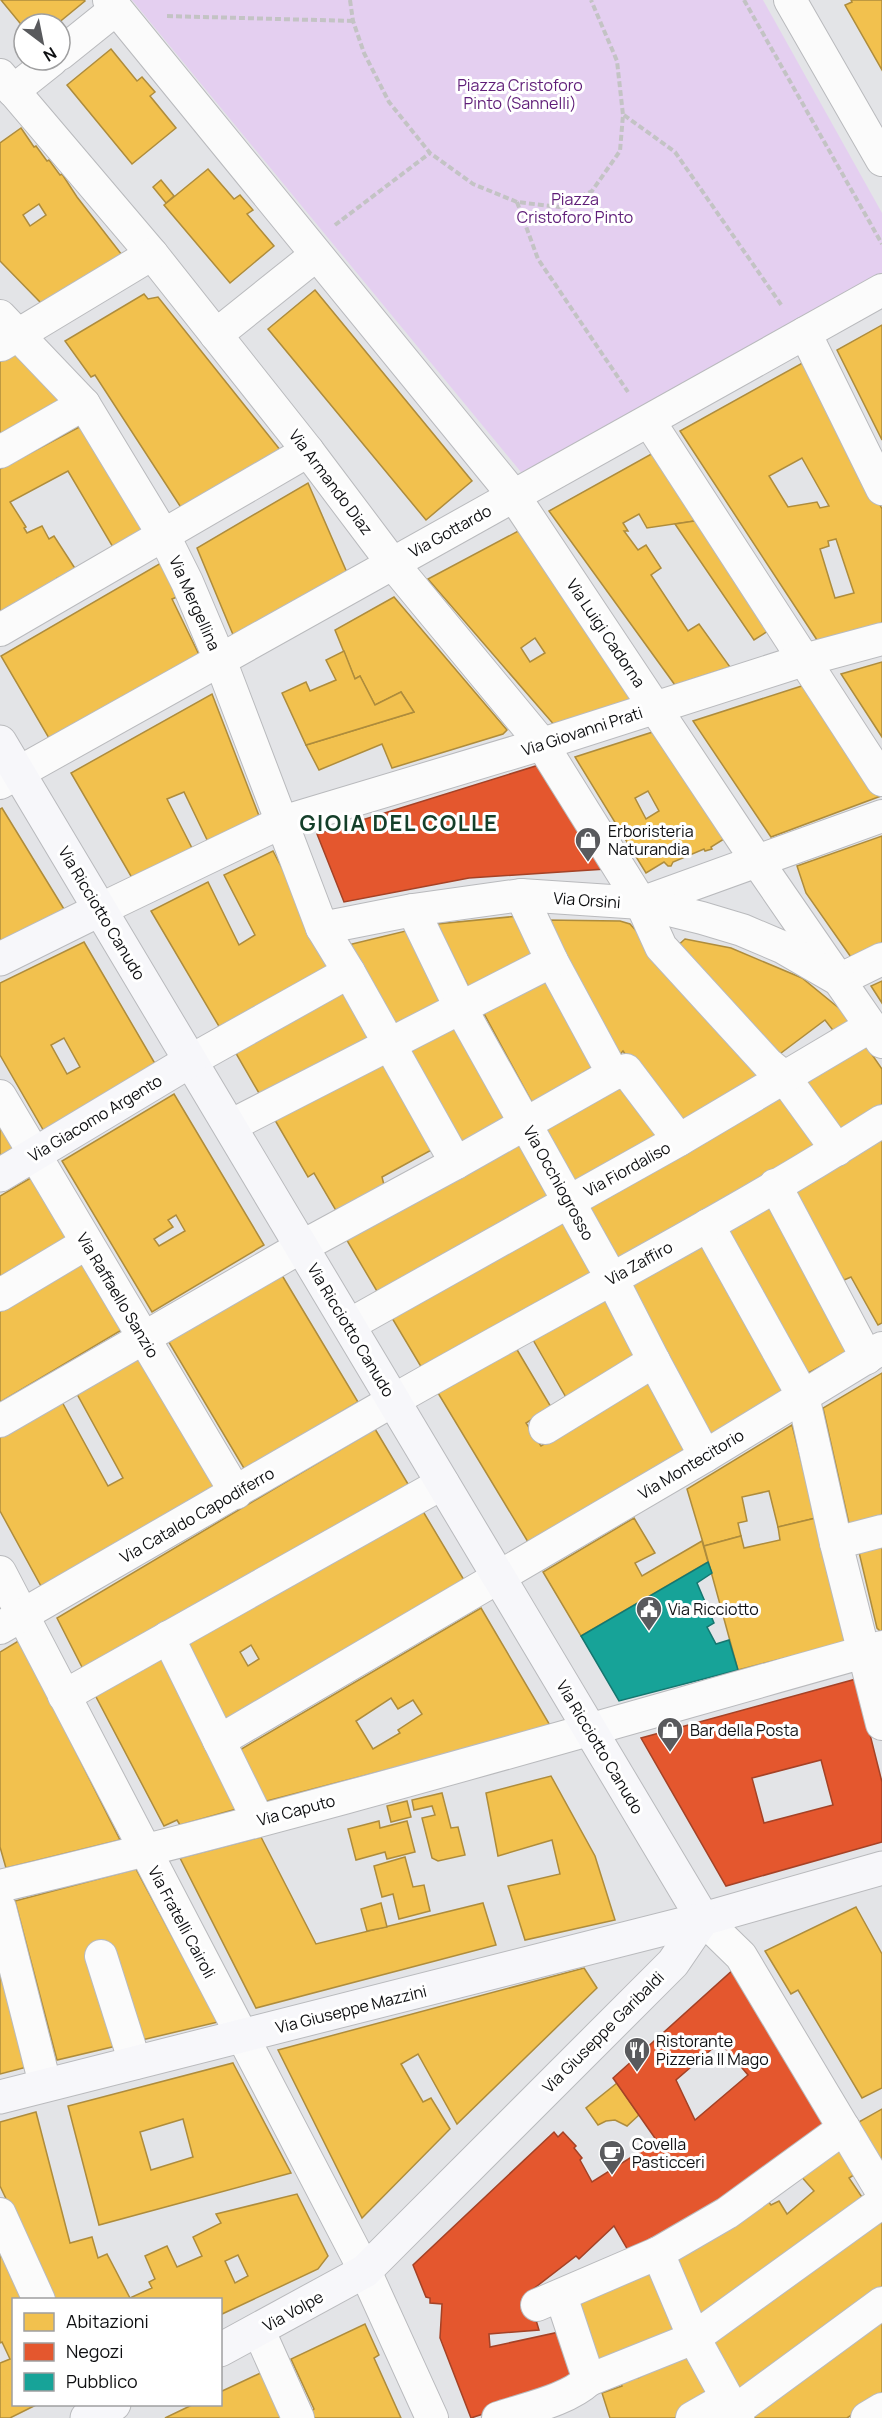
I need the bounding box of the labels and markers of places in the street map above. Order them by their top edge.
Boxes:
place label: Erboristeria Naturandia [608,820,694,860]
shop icon: Erboristeria Naturandia [573,825,603,863]
public building icon: Via Ricciotto [634,1594,664,1632]
place label: Via Ricciotto [668,1598,759,1620]
shop icon: Bar della Posta [655,1715,685,1753]
place label: Bar della Posta [690,1719,799,1741]
place label: Ristorante Pizzeria Il Mago [656,2030,769,2070]
restaurant icon: Ristorante Pizzeria Il Mago [622,2035,652,2073]
place label: Covella Pasticceri [632,2133,705,2173]
cafe icon: Covella Pasticceri [597,2138,627,2176]

